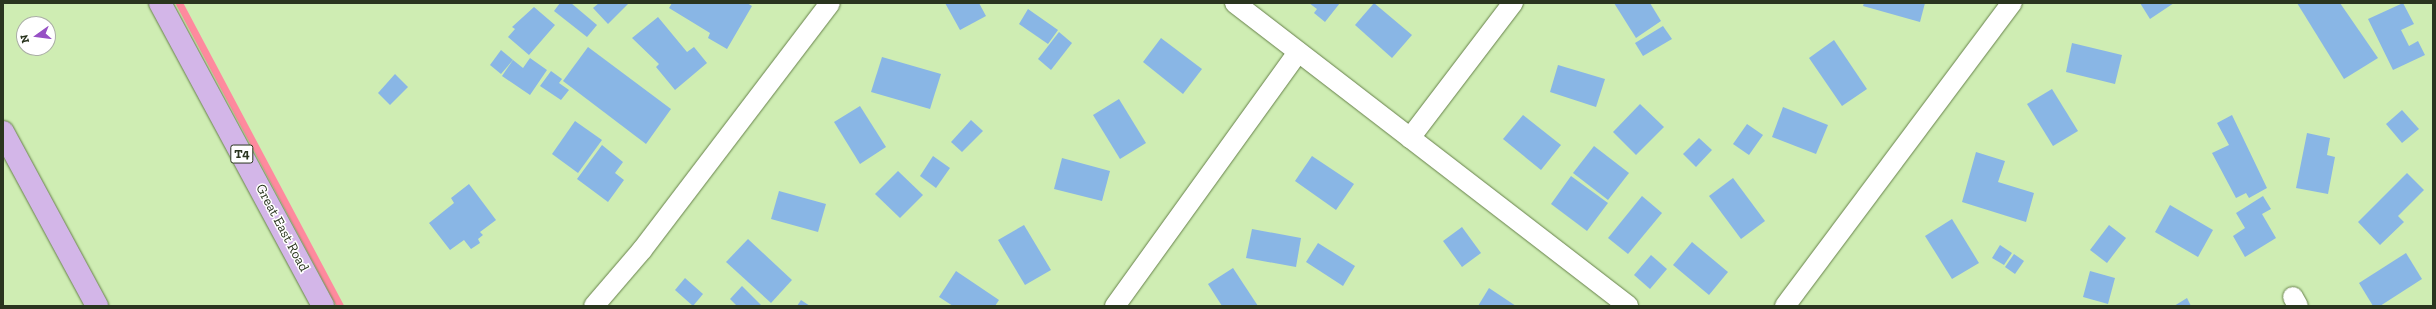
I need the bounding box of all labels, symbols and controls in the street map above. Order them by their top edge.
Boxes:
north arrow [16,16,56,56]
text: N [18,33,32,44]
road number: T4 [230,143,254,165]
street label: Great East Road [252,181,312,275]

